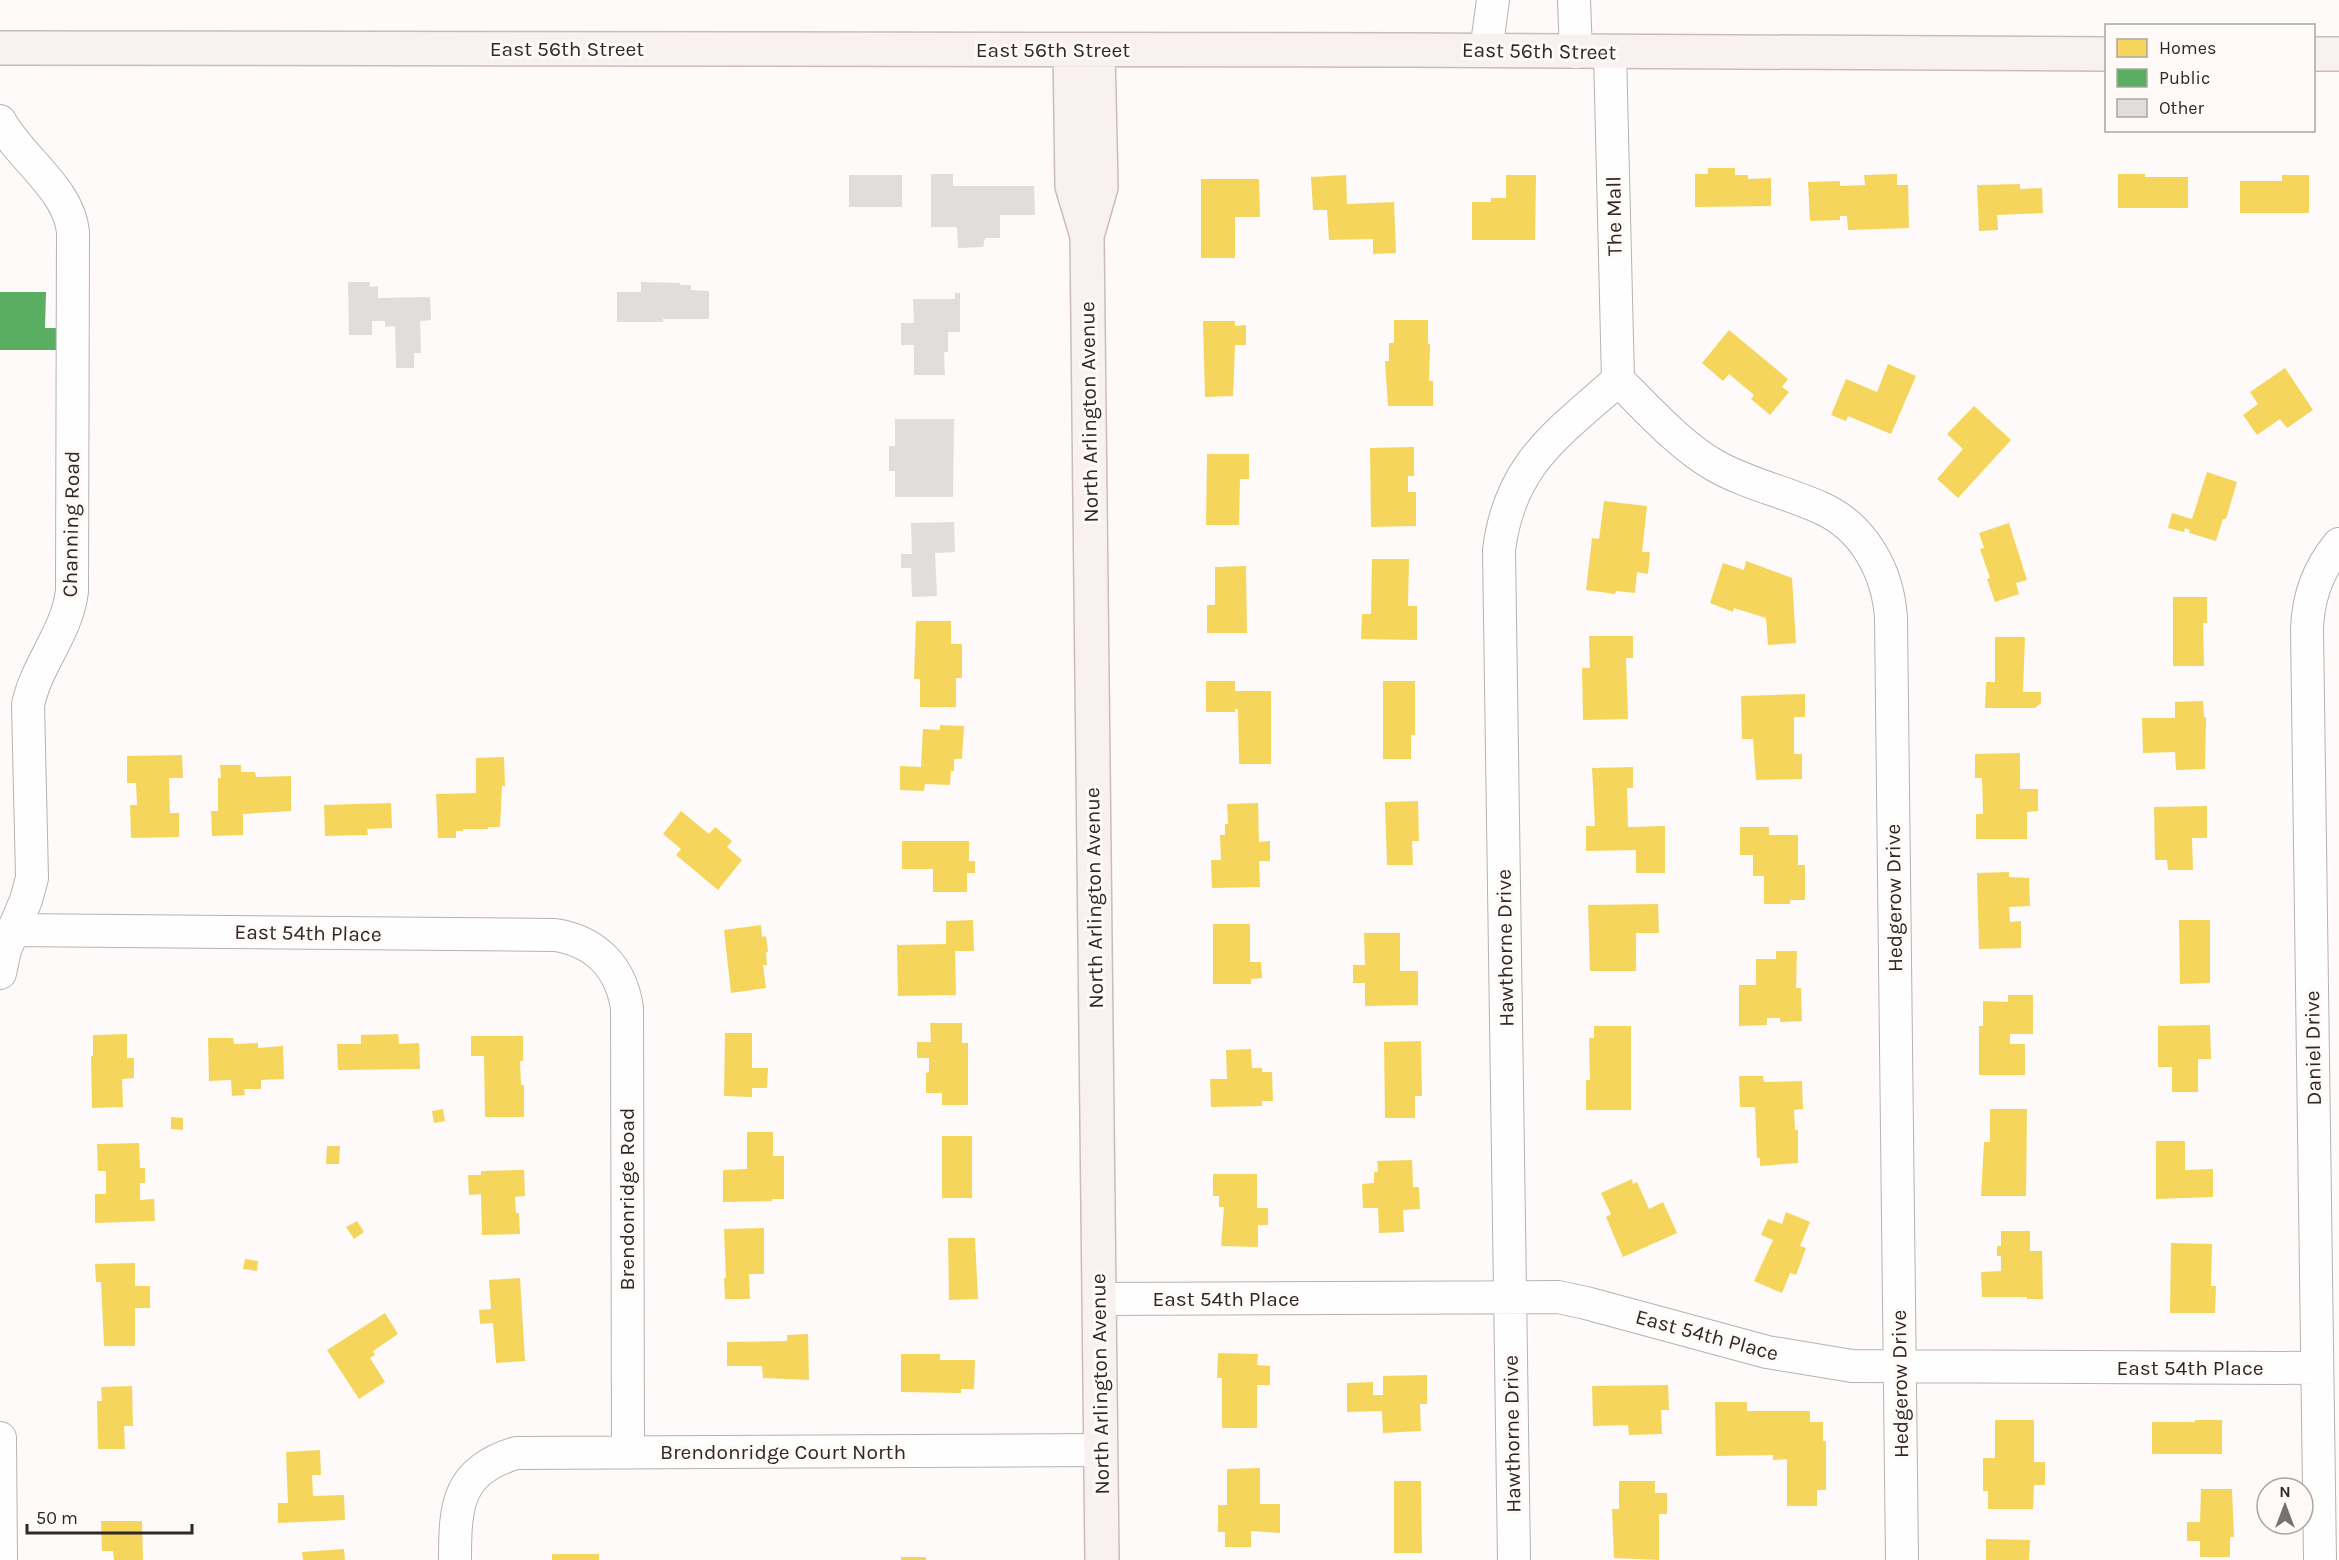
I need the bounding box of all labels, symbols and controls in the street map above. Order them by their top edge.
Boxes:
legend [2105,24,2315,132]
street label: East 56th Street [490,37,644,61]
text: Homes [2159,37,2216,59]
street label: East 56th Street [976,38,1130,62]
street label: East 56th Street [1462,38,1616,64]
text: Public [2159,67,2210,89]
text: Other [2159,97,2204,119]
street label: The Mall [1601,176,1627,256]
street label: North Arlington Avenue [1075,301,1103,523]
street label: Channing Road [58,451,84,597]
street label: North Arlington Avenue [1080,787,1108,1009]
street label: Hedgerow Drive [1881,824,1907,972]
street label: Hawthorne Drive [1492,869,1518,1027]
street label: East 54th Place [234,920,382,946]
street label: Daniel Drive [2300,990,2326,1106]
street label: Brendonridge Road [615,1108,639,1290]
street label: North Arlington Avenue [1086,1273,1114,1495]
street label: East 54th Place [1152,1287,1300,1311]
street label: East 54th Place [1633,1304,1781,1366]
street label: Hedgerow Drive [1887,1310,1913,1458]
street label: Hawthorne Drive [1499,1355,1525,1513]
street label: East 54th Place [2116,1356,2264,1380]
street label: Brendonridge Court North [660,1440,906,1464]
north arrow [2255,1476,2315,1536]
text: N [2279,1482,2291,1501]
scale bar [27,1497,192,1535]
text: 50 m [36,1507,78,1529]

